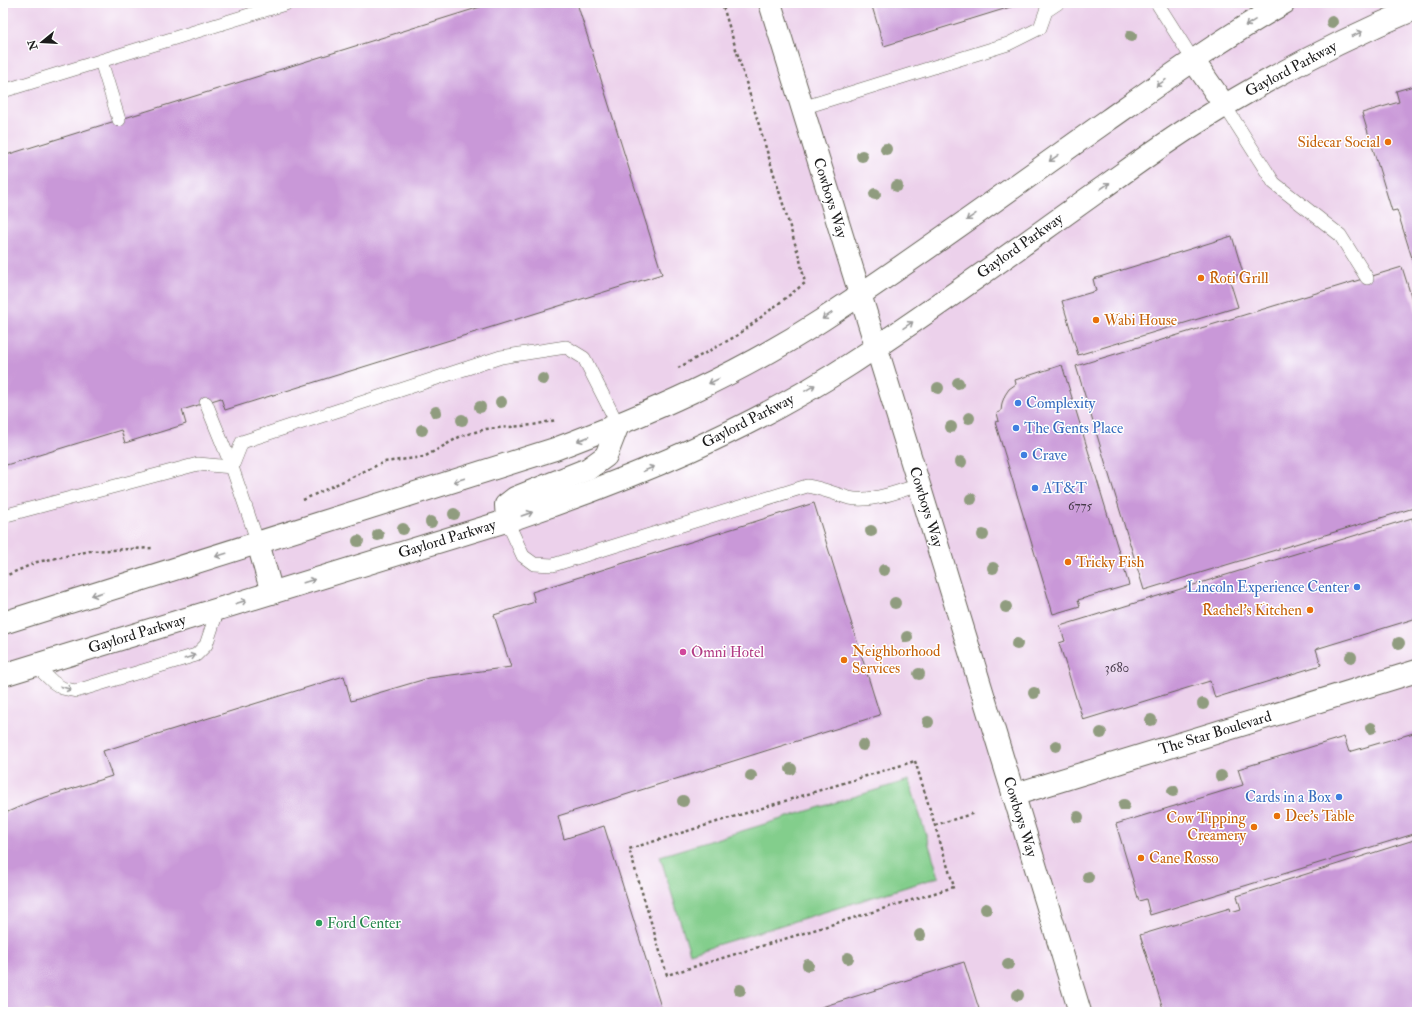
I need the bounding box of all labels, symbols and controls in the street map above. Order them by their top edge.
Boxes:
one-way arrow [1245,19,1256,27]
north arrow [22,22,62,62]
one-way arrow [1351,30,1363,37]
text: N [25,37,41,53]
street label: Gaylord Parkway [1242,37,1340,101]
one-way arrow [1155,79,1166,87]
place label: Sidecar Social [1298,133,1380,152]
marker: Sidecar Social [1383,137,1393,147]
one-way arrow [1049,154,1060,162]
street label: Cowboys Way [809,155,851,241]
one-way arrow [1099,182,1110,190]
street label: Gaylord Parkway [973,209,1067,283]
one-way arrow [966,213,977,221]
place label: Roti Grill [1209,269,1269,288]
marker: Roti Grill [1196,273,1206,283]
place label: Wabi House [1103,311,1177,330]
one-way arrow [822,312,833,320]
marker: Wabi House [1091,315,1101,325]
one-way arrow [903,321,914,329]
one-way arrow [709,378,721,385]
one-way arrow [804,384,816,392]
street label: Gaylord Parkway [699,389,798,452]
place label: Complexity [1026,394,1096,414]
marker: Complexity [1013,398,1023,408]
place label: The Gents Place [1024,419,1123,438]
marker: The Gents Place [1011,423,1021,433]
one-way arrow [577,435,589,443]
place label: Crave [1032,446,1067,465]
marker: Crave [1019,450,1029,460]
street label: Cowboys Way [905,464,947,550]
one-way arrow [643,465,655,472]
one-way arrow [453,477,466,484]
place label: AT&T [1042,479,1087,498]
marker: AT&T [1030,483,1040,493]
house number: 6775 [1068,498,1092,514]
one-way arrow [521,510,534,517]
street label: Gaylord Parkway [396,515,499,563]
one-way arrow [215,552,228,559]
place label: Tricky Fish [1076,553,1144,572]
marker: Tricky Fish [1063,557,1073,567]
one-way arrow [303,577,316,584]
place label: Lincoln Experience Center [1187,578,1349,598]
marker: Lincoln Experience Center [1352,582,1362,592]
one-way arrow [91,590,103,598]
one-way arrow [234,598,247,605]
place label: Rachel's Kitchen [1202,601,1302,620]
marker: Rachel's Kitchen [1305,605,1315,615]
street label: Gaylord Parkway [86,610,189,658]
place label: Neighborhood Services [852,642,941,678]
place label: Omni Hotel [691,643,764,662]
marker: Omni Hotel [678,647,688,657]
one-way arrow [184,653,197,660]
marker: Neighborhood Services [839,655,849,665]
house number: 3680 [1105,660,1129,676]
one-way arrow [59,685,72,692]
street label: The Star Boulevard [1156,707,1274,759]
street label: Cowboys Way [999,774,1041,860]
place label: Cards in a Box [1245,788,1331,807]
marker: Cards in a Box [1334,792,1344,802]
place label: Dee's Table [1285,807,1355,826]
place label: Cow Tipping Creamery [1166,809,1247,845]
marker: Dee's Table [1272,811,1282,821]
marker: Cow Tipping Creamery [1249,822,1259,832]
place label: Cane Rosso [1149,849,1219,868]
marker: Cane Rosso [1136,853,1146,863]
place label: Ford Center [327,914,401,933]
marker: Ford Center [314,918,324,928]

